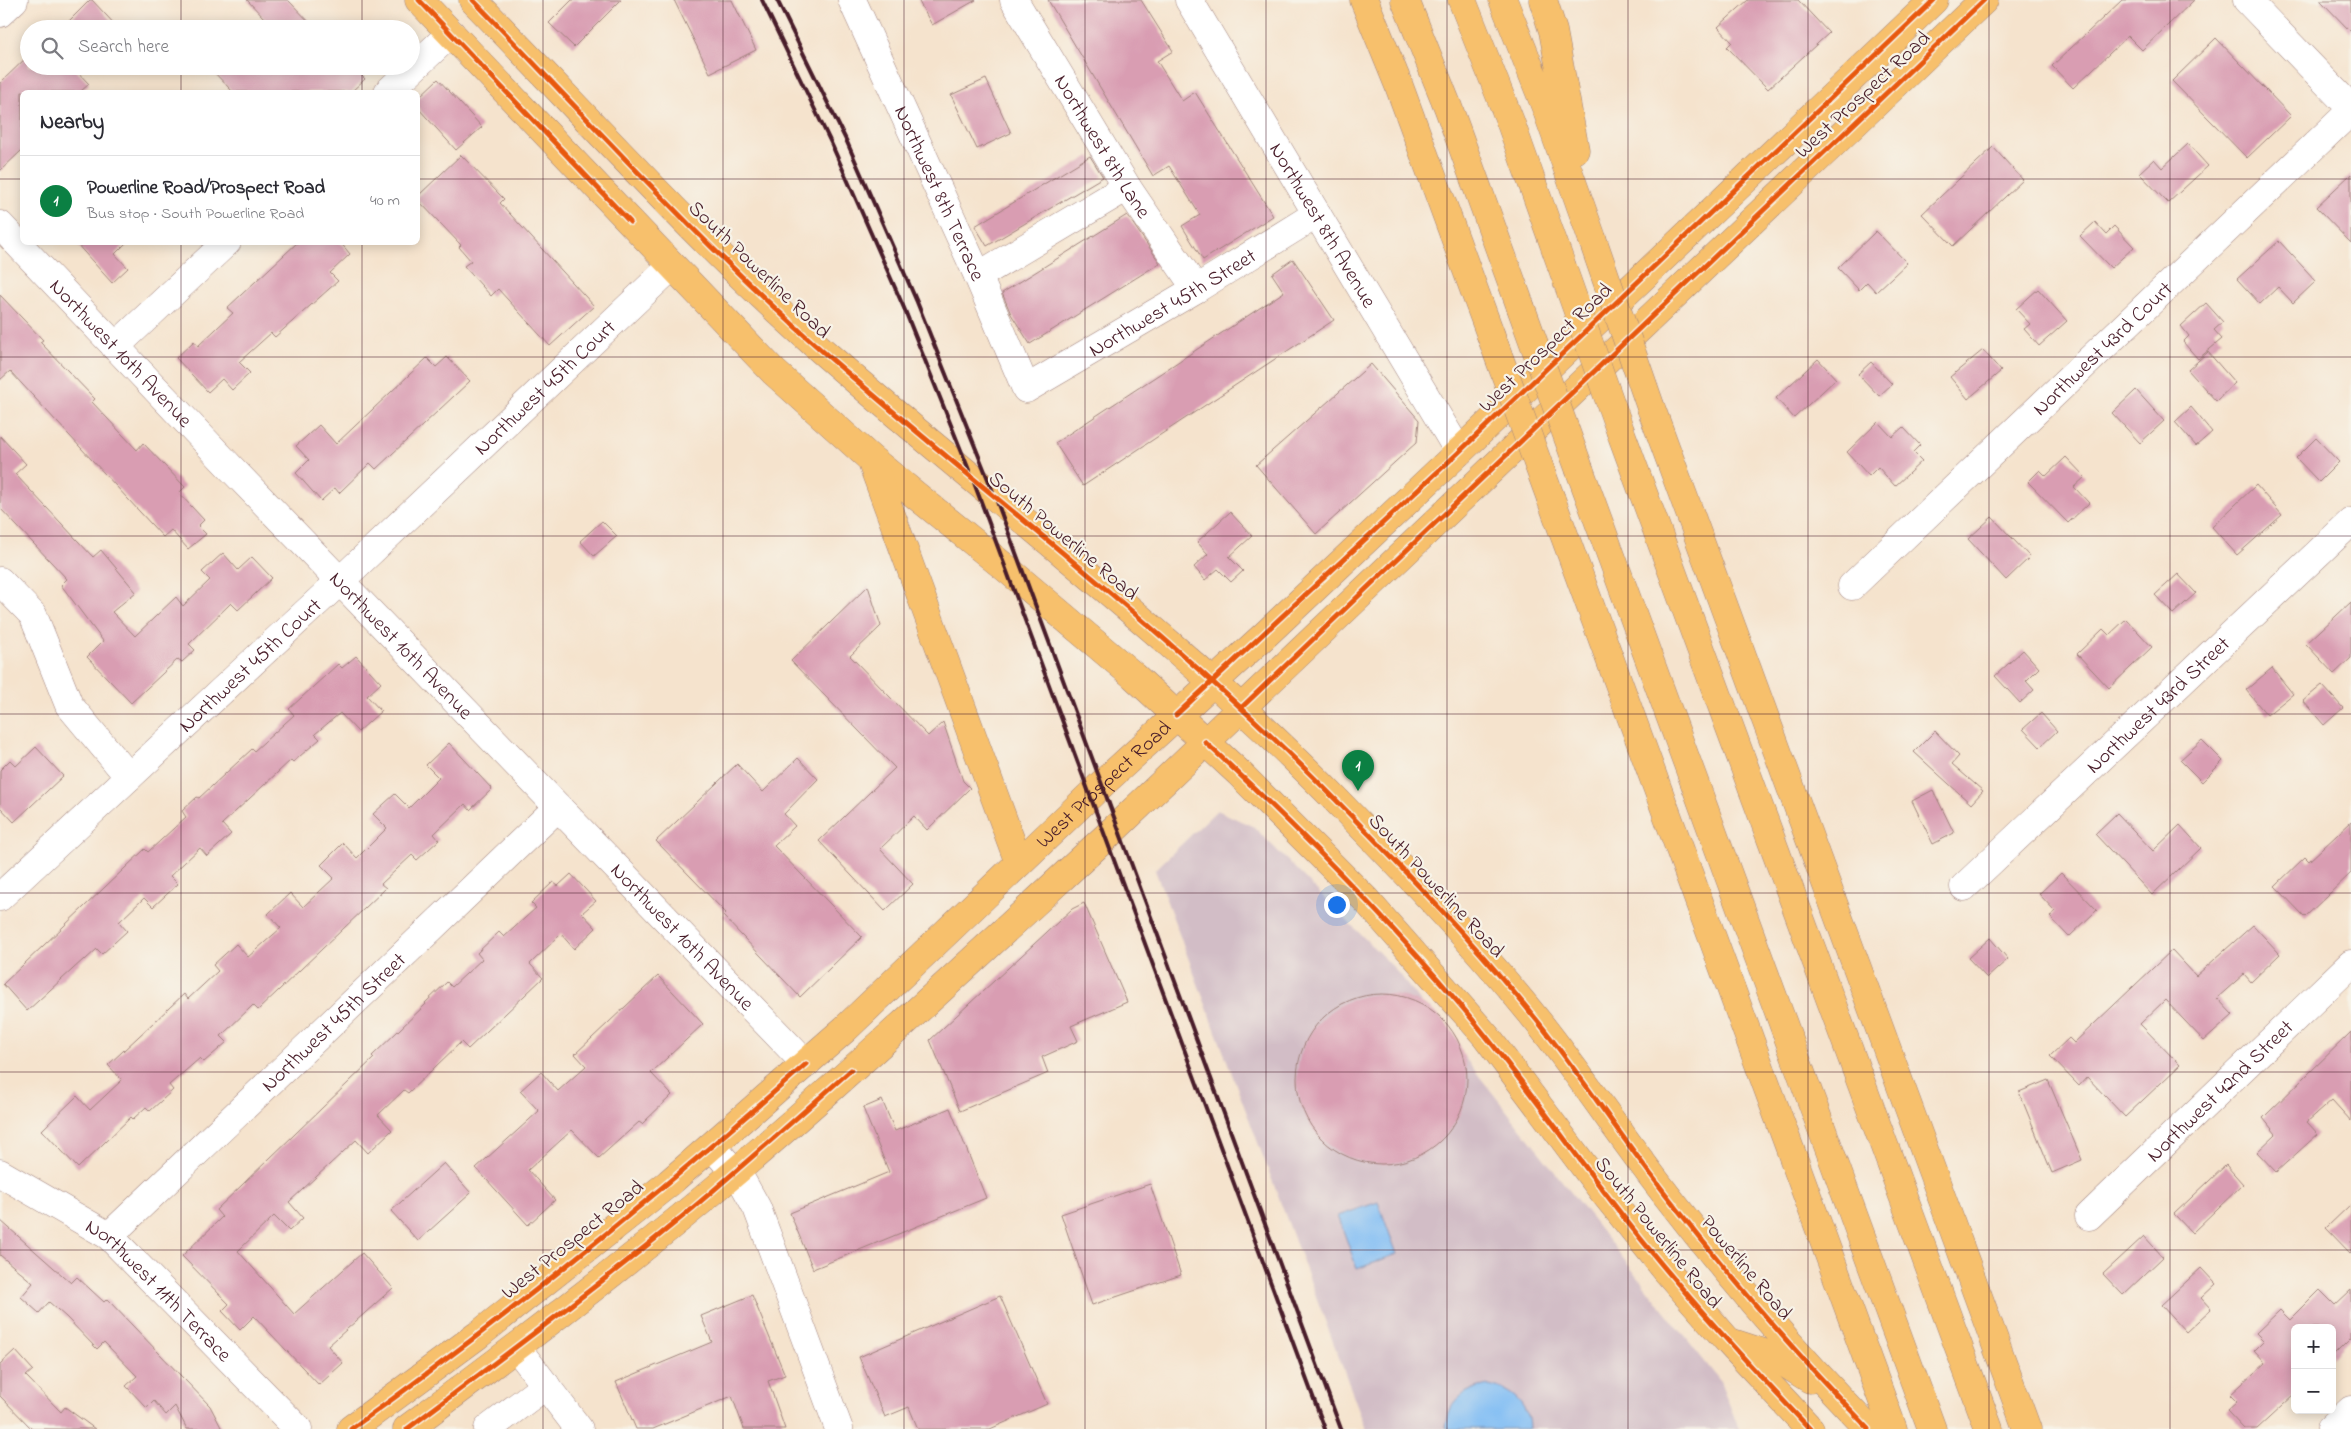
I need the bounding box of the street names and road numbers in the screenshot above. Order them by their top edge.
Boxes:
street label: West Prospect Road [1789,24,1938,166]
street label: Northwest 8th Lane [1045,69,1157,226]
street label: Northwest 8th Terrace [885,101,991,287]
street label: Northwest 8th Avenue [1261,138,1383,315]
street label: South Powerline Road [681,194,837,347]
street label: Northwest 45th Street [1084,242,1263,366]
street label: Northwest 10th Avenue [41,273,199,436]
street label: Northwest 43rd Court [2026,275,2180,424]
street label: West Prospect Road [1473,276,1620,420]
street label: Northwest 45th Court [468,314,624,463]
street label: South Powerline Road [981,465,1145,609]
street label: Northwest 10th Avenue [321,565,479,728]
street label: Northwest 45th Court [173,592,329,741]
street label: Northwest 43rd Street [2080,630,2238,782]
street label: West Prospect Road [1030,714,1179,856]
street label: South Powerline Road [1360,807,1511,966]
street label: Northwest 10th Avenue [603,857,761,1019]
street label: Northwest 45th Street [255,947,414,1100]
street label: Northwest 42nd Street [2140,1014,2301,1170]
street label: South Powerline Road [1587,1151,1728,1316]
street label: West Prospect Road [495,1173,651,1308]
street label: Powerline Road [1692,1209,1799,1328]
street label: Northwest 11th Terrace [79,1212,238,1370]

